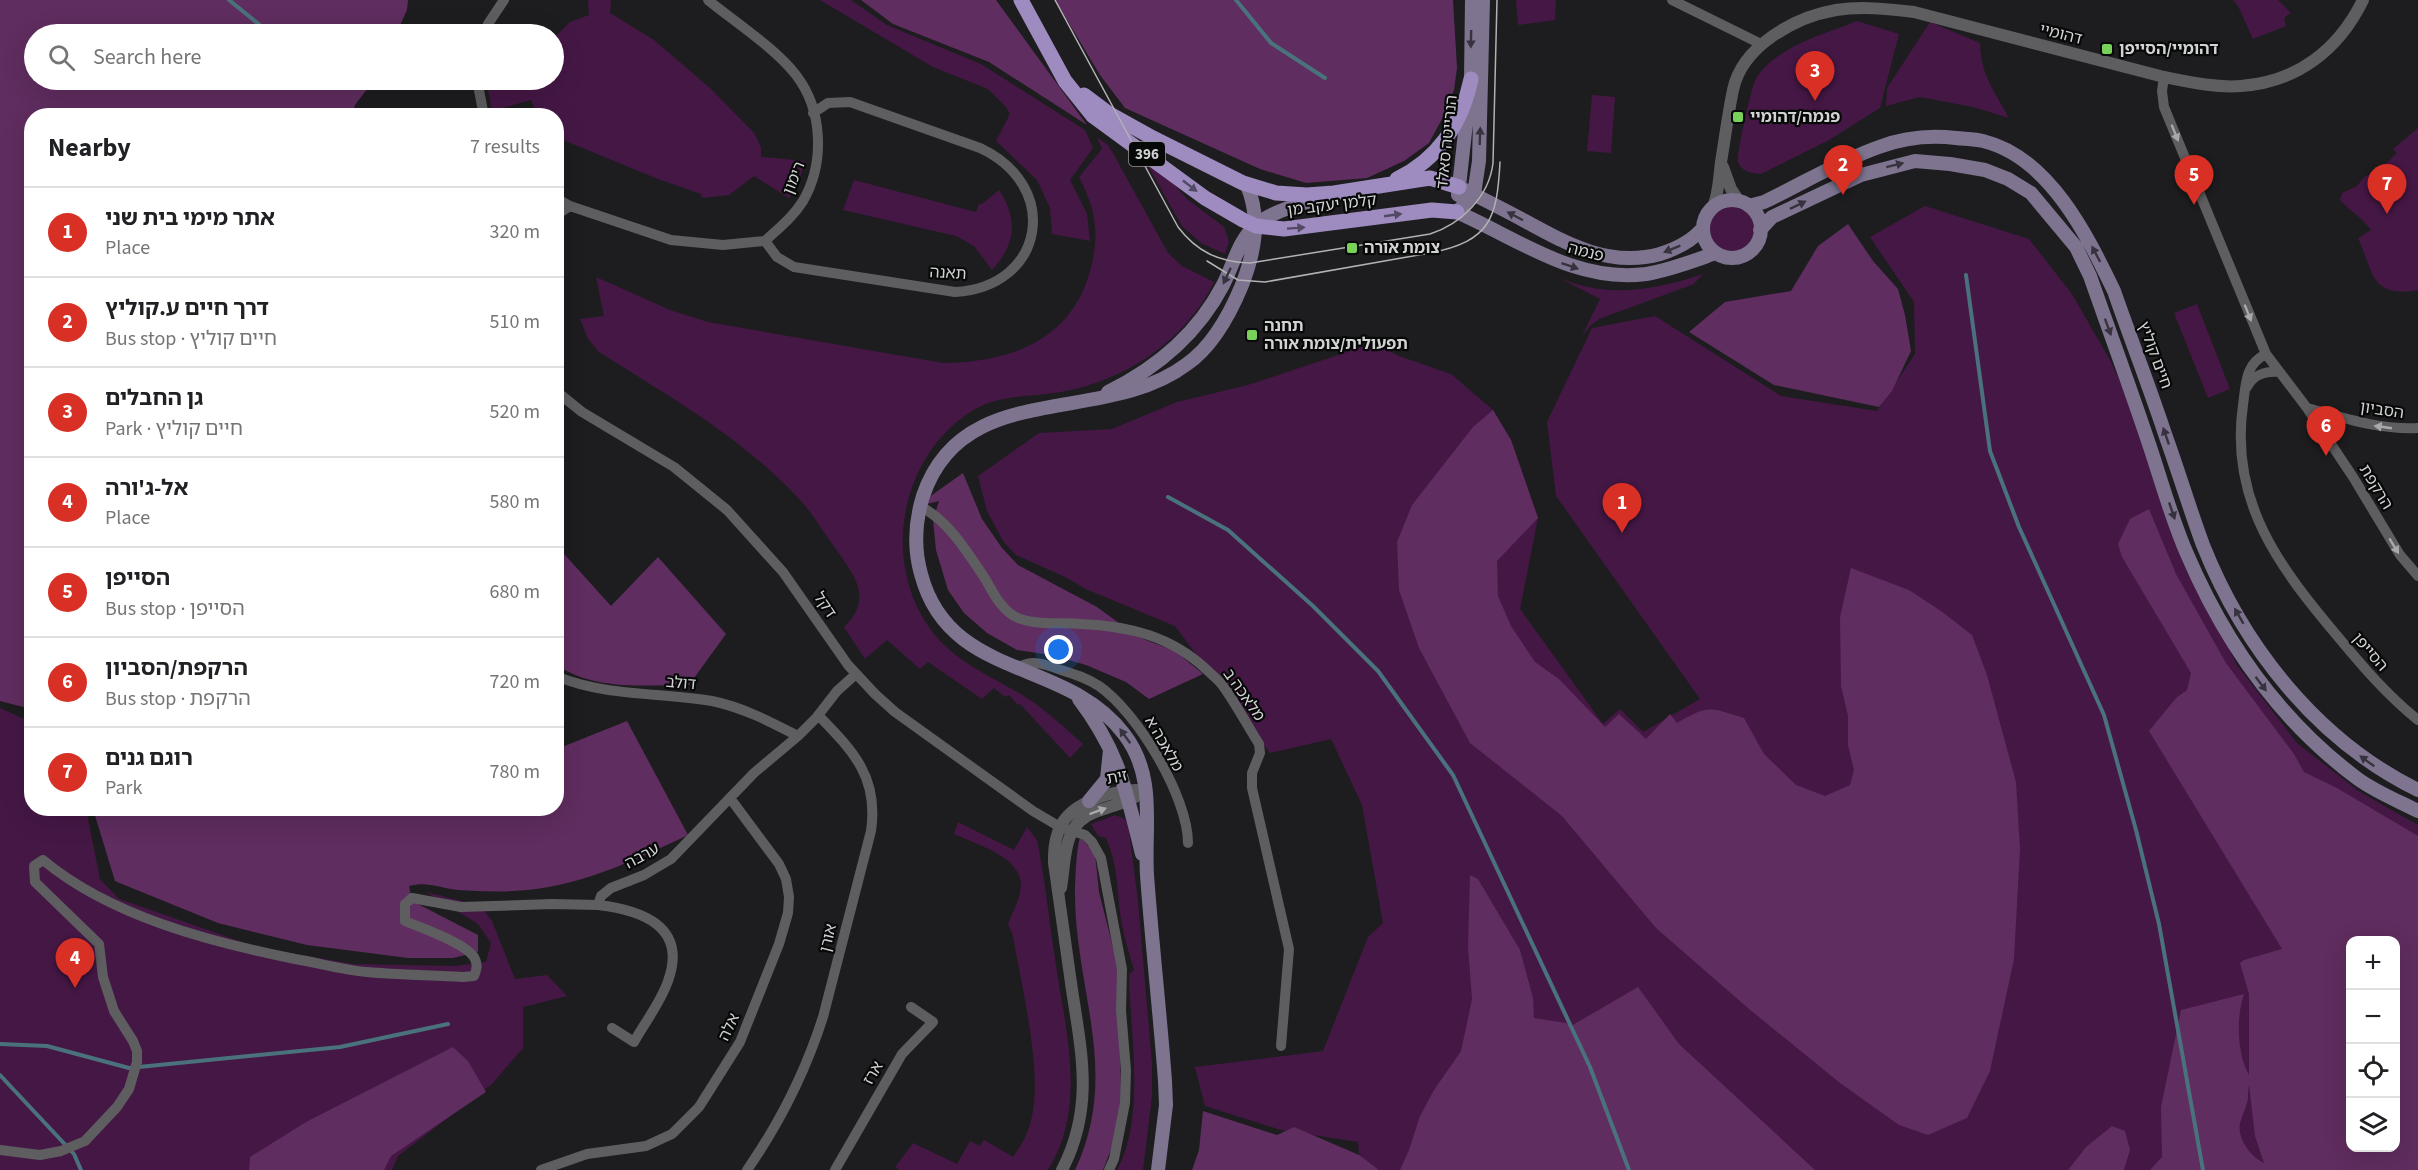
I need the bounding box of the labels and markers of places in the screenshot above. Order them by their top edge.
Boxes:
place label: דהומיי/הסייפן [2119,38,2218,60]
marker: דהומיי/הסייפן [2100,42,2114,56]
pin: 3 [1796,51,1834,101]
place label: פנמה/דהומיי [1750,106,1840,128]
marker: פנמה/דהומיי [1731,110,1745,124]
pin: 2 [1824,146,1862,195]
pin: 5 [2174,156,2214,205]
pin: 7 [2368,164,2406,214]
place label: צומת אורה [1364,237,1440,259]
marker: צומת אורה [1345,241,1359,255]
place label: תחנה תפעולית/צומת אורה [1264,315,1408,355]
marker: תחנה תפעולית/צומת אורה [1245,328,1259,342]
pin: 6 [2306,406,2346,456]
pin: 1 [1602,484,1642,533]
pin: 4 [56,938,94,988]

